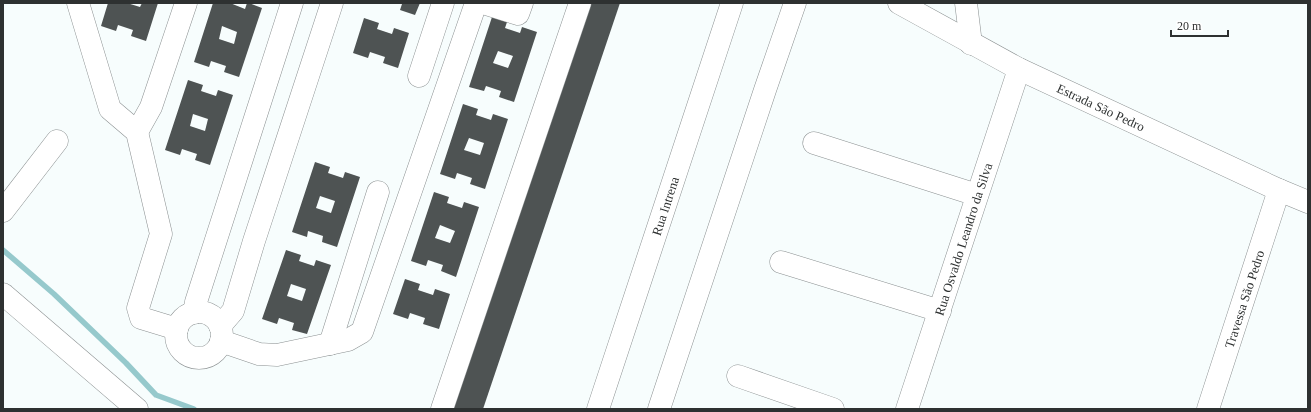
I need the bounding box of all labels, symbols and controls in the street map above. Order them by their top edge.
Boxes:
scale bar [1171,12,1228,38]
text: 20 m [1177,19,1202,33]
street label: Estrada São Pedro [1054,81,1147,134]
street label: Rua Osvaldo Leandro da Silva [932,161,995,317]
street label: Rua Intrena [649,175,682,237]
street label: Travessa São Pedro [1222,248,1267,350]

